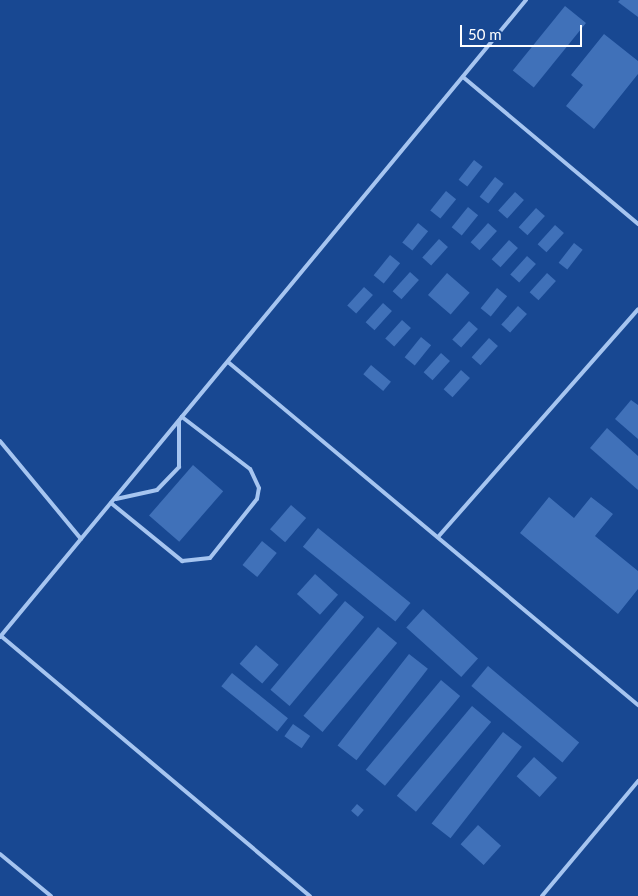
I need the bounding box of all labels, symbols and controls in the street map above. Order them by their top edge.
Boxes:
scale bar [463,15,586,47]
text: 50 m [468,25,502,43]

